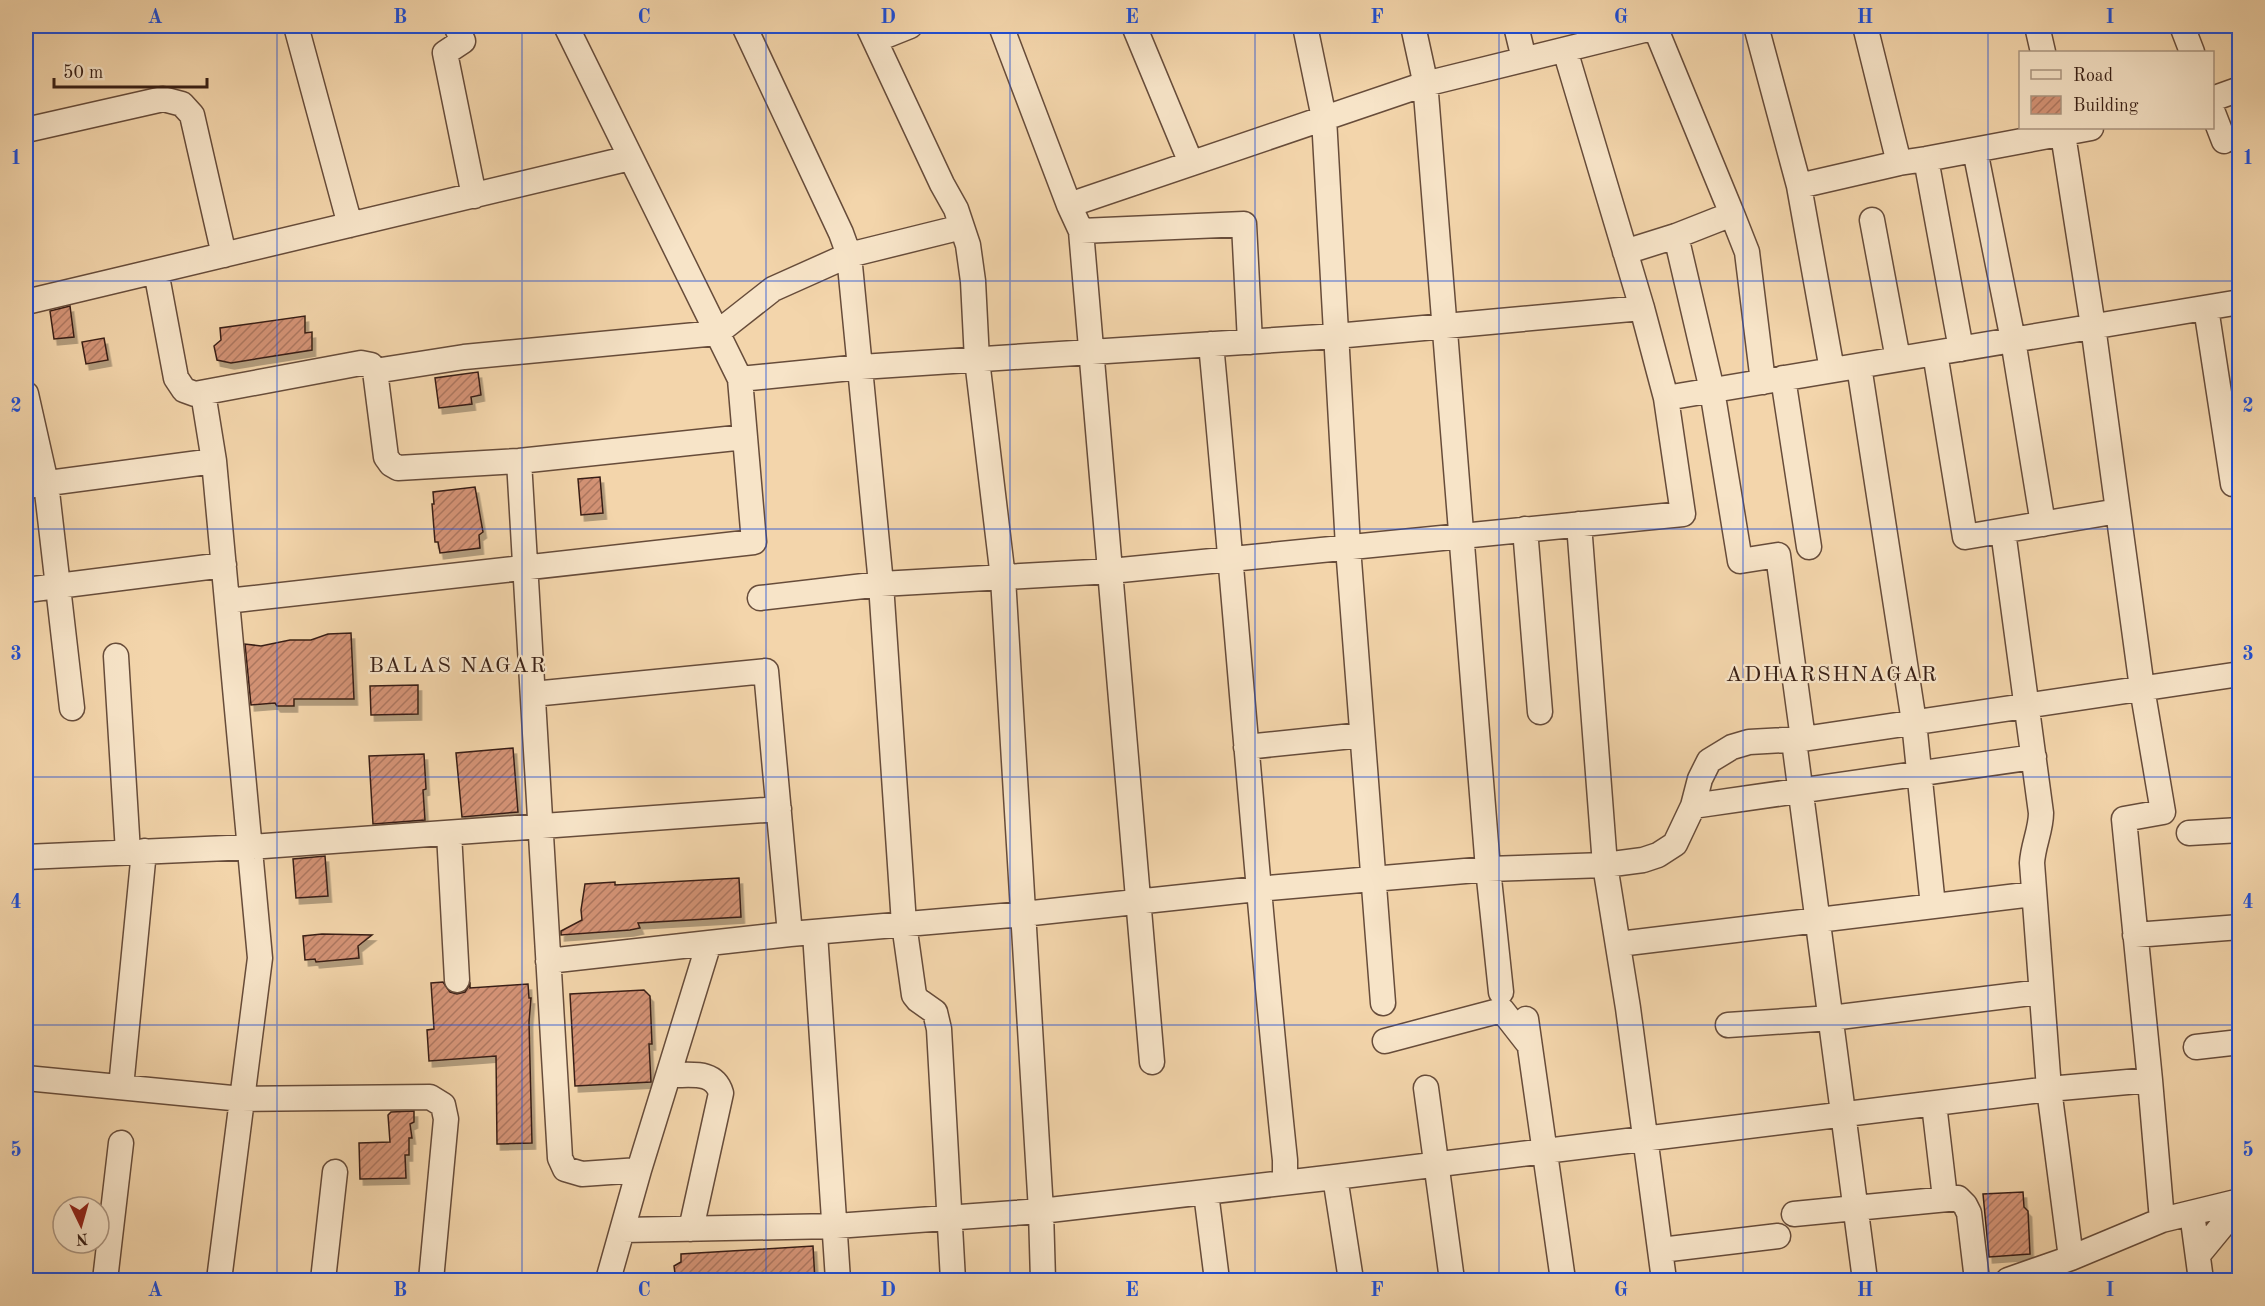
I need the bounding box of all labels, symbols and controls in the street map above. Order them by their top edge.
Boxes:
text: A [147,8,163,28]
text: B [393,8,407,28]
text: C [637,8,651,28]
text: D [880,8,896,28]
text: E [1125,8,1139,28]
text: F [1370,8,1384,28]
text: G [1614,8,1628,28]
text: H [1857,8,1873,28]
text: I [2106,8,2114,28]
scale bar [54,51,207,89]
legend [2019,51,2214,129]
text: 50 m [63,64,103,82]
text: Road [2073,67,2113,85]
text: Building [2073,97,2139,115]
text: 1 [10,149,22,169]
text: 1 [2242,149,2254,169]
text: 2 [10,397,22,417]
text: 2 [2242,397,2254,417]
text: 3 [10,645,22,665]
text: 3 [2242,645,2254,665]
district label: BALAS NAGAR [369,655,547,677]
district label: ADHARSHNAGAR [1726,664,1938,686]
text: 4 [10,893,22,913]
text: 4 [2242,893,2254,913]
text: 5 [10,1140,22,1161]
text: 5 [2242,1140,2254,1161]
north arrow [51,1195,111,1255]
text: N [75,1229,89,1247]
text: A [147,1281,163,1301]
text: B [393,1281,407,1301]
text: C [637,1281,651,1301]
text: D [880,1281,896,1301]
text: E [1125,1281,1139,1301]
text: F [1370,1281,1384,1301]
text: G [1614,1281,1628,1301]
text: H [1857,1281,1873,1301]
text: I [2106,1281,2114,1301]

